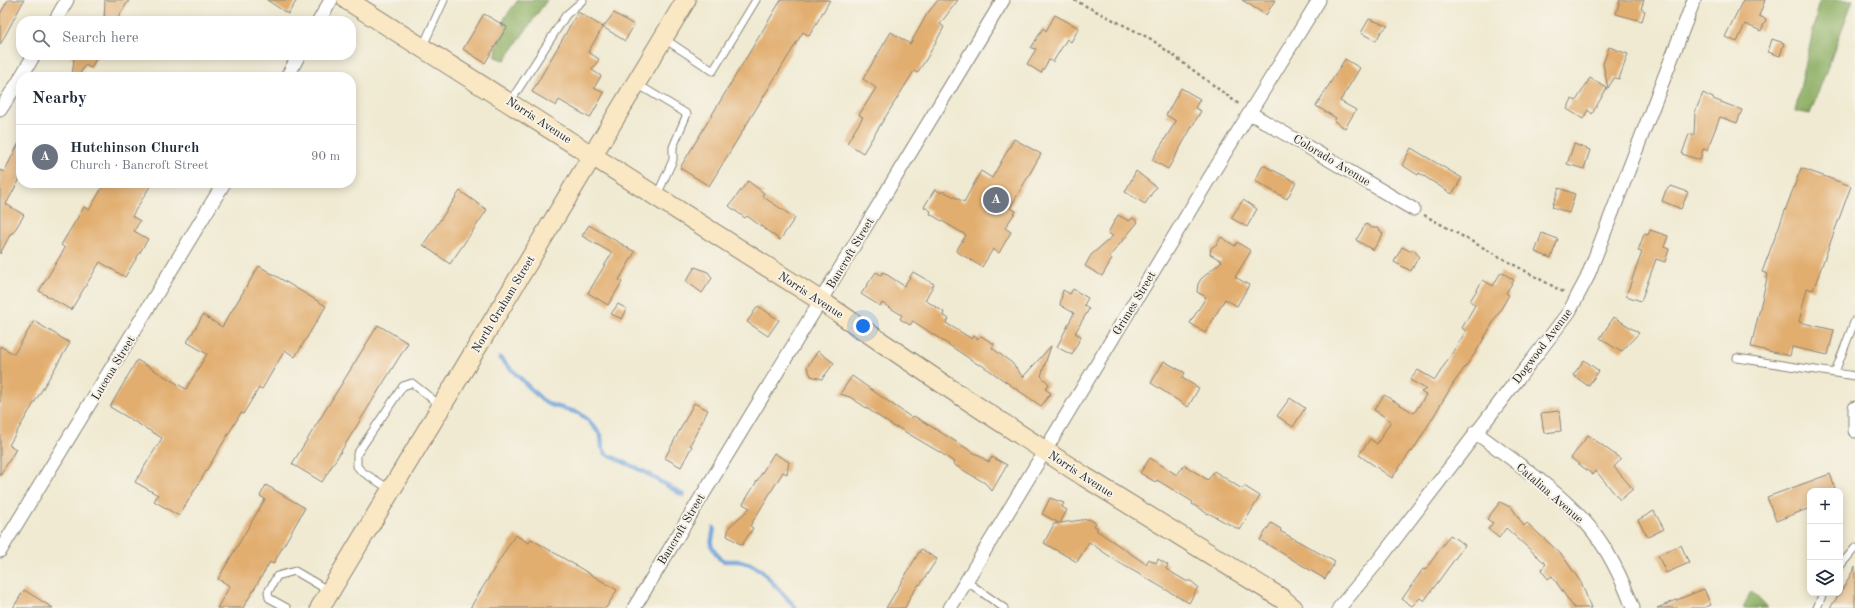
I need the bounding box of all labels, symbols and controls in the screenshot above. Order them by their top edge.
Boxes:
search box [16,16,356,60]
icon: search [30,27,52,49]
text: Search here [62,31,139,46]
text: Nearby [32,90,87,107]
street label: Norris Avenue [504,95,574,147]
street label: Colorado Avenue [1291,133,1373,189]
text: Hutchinson Church [70,141,199,156]
text: A [40,150,50,163]
text: 90 m [311,150,340,163]
text: Church · Bancroft Street [70,159,209,172]
pin: A [983,185,1009,215]
street label: Bancroft Street [825,216,877,291]
street label: North Graham Street [470,254,538,355]
street label: Grimes Street [1111,269,1159,338]
street label: Norris Avenue [776,270,846,322]
street label: Dogwood Avenue [1511,307,1575,386]
your location [853,316,873,336]
street label: Lucena Street [90,334,138,403]
street label: Norris Avenue [1046,449,1116,501]
street label: Catalina Avenue [1514,462,1586,526]
map controls [1807,488,1843,596]
button: + [1807,488,1843,524]
street label: Bancroft Street [656,492,708,567]
button: − [1807,524,1843,560]
button: layers [1807,560,1843,596]

